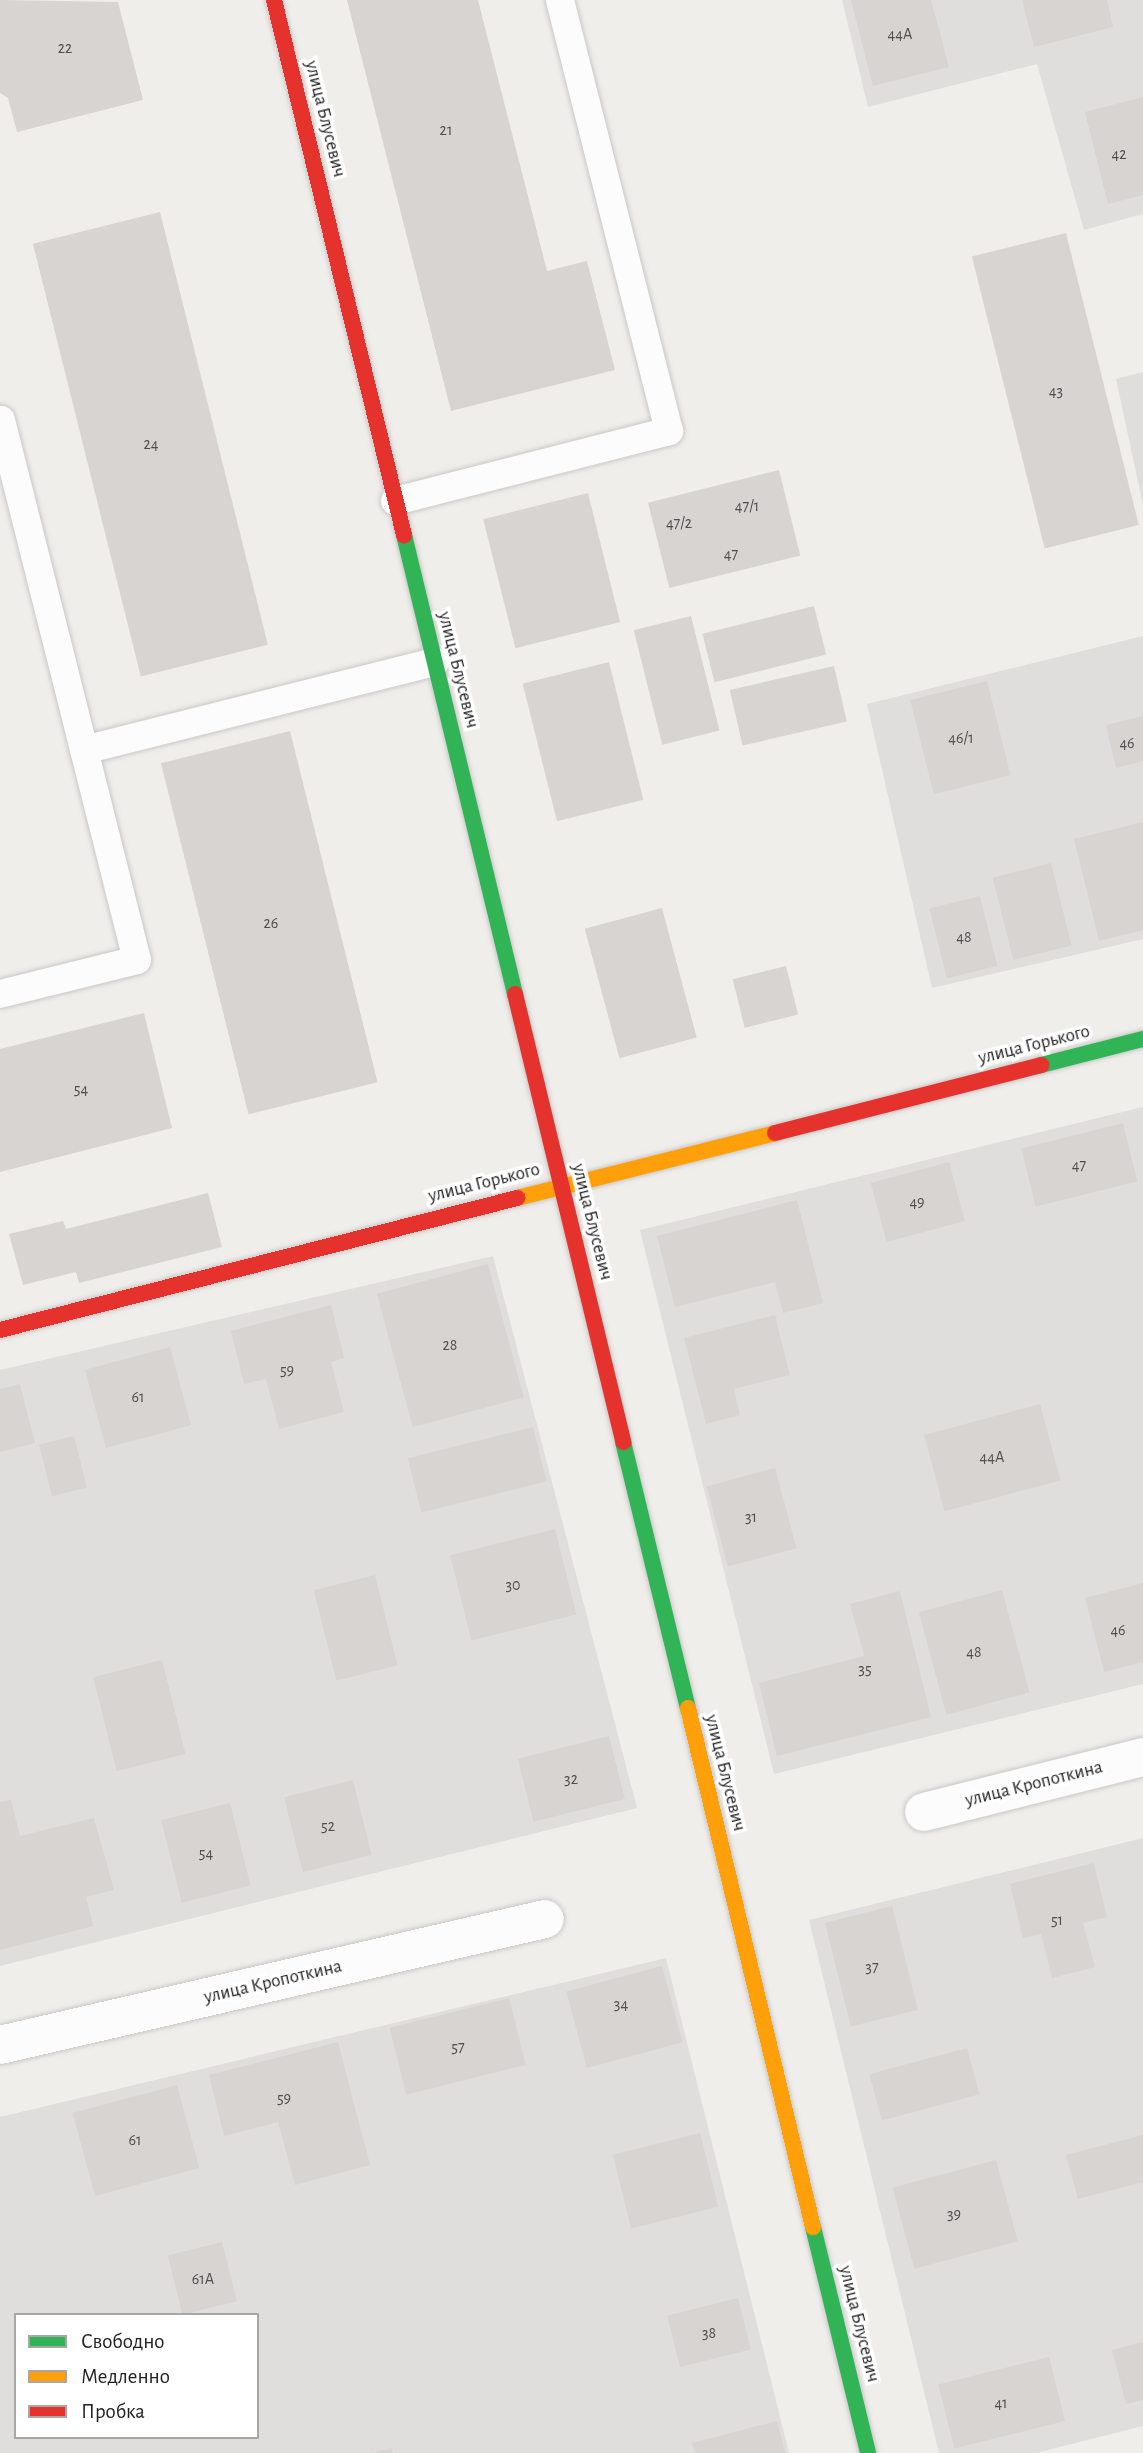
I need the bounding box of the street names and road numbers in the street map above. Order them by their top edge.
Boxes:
street label: улица Блусевич [300,58,350,180]
street label: улица Блусевич [433,609,483,731]
street label: улица Горького [976,1020,1092,1070]
street label: улица Горького [426,1158,542,1208]
street label: улица Блусевич [567,1161,617,1283]
street label: улица Блусевич [700,1712,750,1834]
street label: улица Кропоткина [963,1756,1105,1812]
street label: улица Кропоткина [202,1955,344,2009]
street label: улица Блусевич [834,2263,884,2385]

